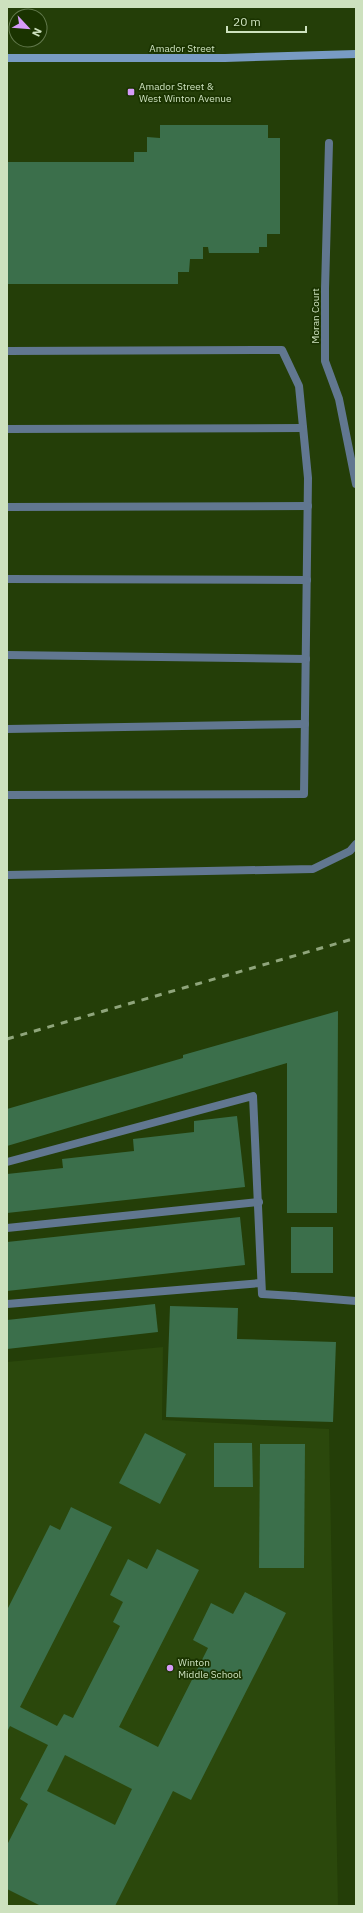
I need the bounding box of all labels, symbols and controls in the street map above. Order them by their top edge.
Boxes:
north arrow [8,8,48,48]
scale bar [227,8,306,34]
text: 20 m [233,14,261,29]
text: N [29,26,45,39]
street label: Amador Street [149,42,215,55]
place label: Amador Street & West Winton Avenue [139,80,232,105]
marker: Amador Street & West Winton Avenue [126,87,136,97]
street label: Moran Court [309,288,322,344]
place label: Winton Middle School [178,1656,242,1681]
marker: Winton Middle School [165,1663,175,1673]

